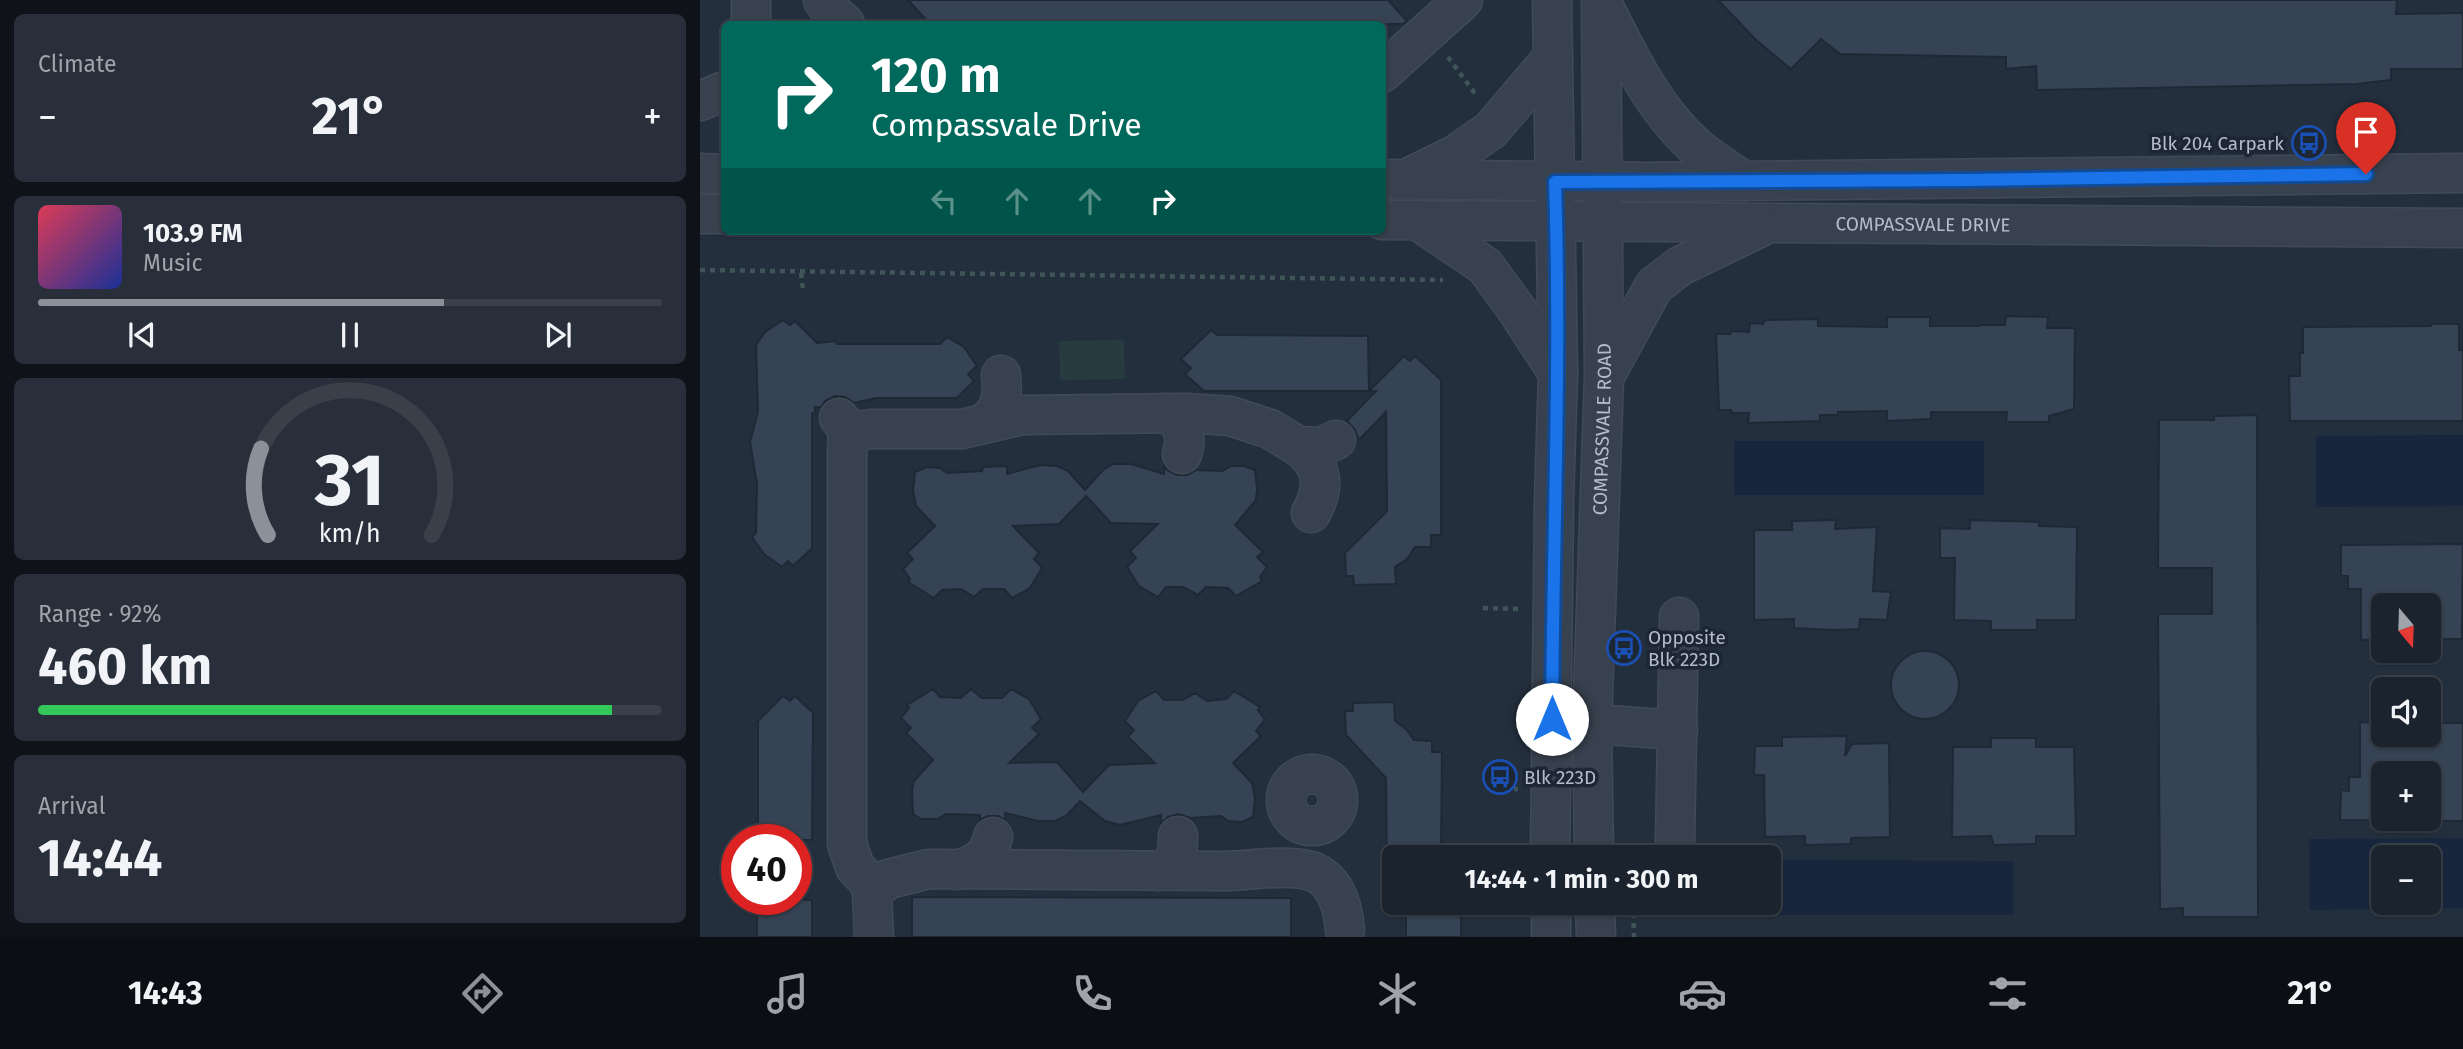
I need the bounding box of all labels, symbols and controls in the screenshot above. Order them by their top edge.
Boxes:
text: 120 m [871,46,1001,105]
icon: right [756,49,847,140]
text: Climate [38,50,117,78]
text: 21° [312,85,389,148]
text: − [38,94,57,140]
text: + [643,94,662,140]
pin [2336,102,2396,174]
text: Compassvale Drive [871,106,1142,144]
icon: arrive [2347,113,2385,151]
bus stop icon: Blk 204 Carpark [2290,124,2328,162]
place label: Blk 204 Carpark [2150,132,2284,155]
icon: left [925,182,963,220]
icon: ahead [998,182,1036,220]
icon: ahead [1071,182,1109,220]
icon: right [1144,182,1182,220]
street label: COMPASSVALE DRIVE [1835,212,2011,236]
text: 103.9 FM [143,218,242,249]
text: Music [143,249,203,277]
icon: previous [123,316,161,354]
icon: pause [331,316,369,354]
icon: next [539,316,577,354]
street label: COMPASSVALE ROAD [1588,343,1616,516]
text: 31 [314,437,385,524]
text: km/h [319,518,381,548]
north arrow [2371,593,2441,663]
map controls [2371,593,2441,915]
text: Range · 92% [38,600,161,628]
place label: Opposite Blk 223D [1648,626,1726,671]
bus stop icon: Opposite Blk 223D [1605,629,1643,667]
text: 460 km [38,635,212,698]
button: sound [2371,677,2441,747]
position arrow [1515,682,1589,756]
bus stop icon: Blk 223D [1481,758,1519,796]
button: + [2371,761,2441,831]
place label: Blk 223D [1524,766,1596,789]
text: Arrival [38,792,105,820]
speed limit sign: 40 [721,824,812,915]
text: 14:44 [38,827,163,890]
button: − [2371,845,2441,915]
text: 14:44 · 1 min · 300 m [1465,864,1698,895]
icon: directions [458,969,507,1018]
icon: music [763,969,812,1018]
icon: phone [1068,969,1117,1018]
icon: climate [1373,969,1422,1018]
icon: car [1678,969,1727,1018]
icon: filters [1983,969,2032,1018]
text: 14:43 [128,974,203,1012]
text: 21° [2288,974,2335,1012]

